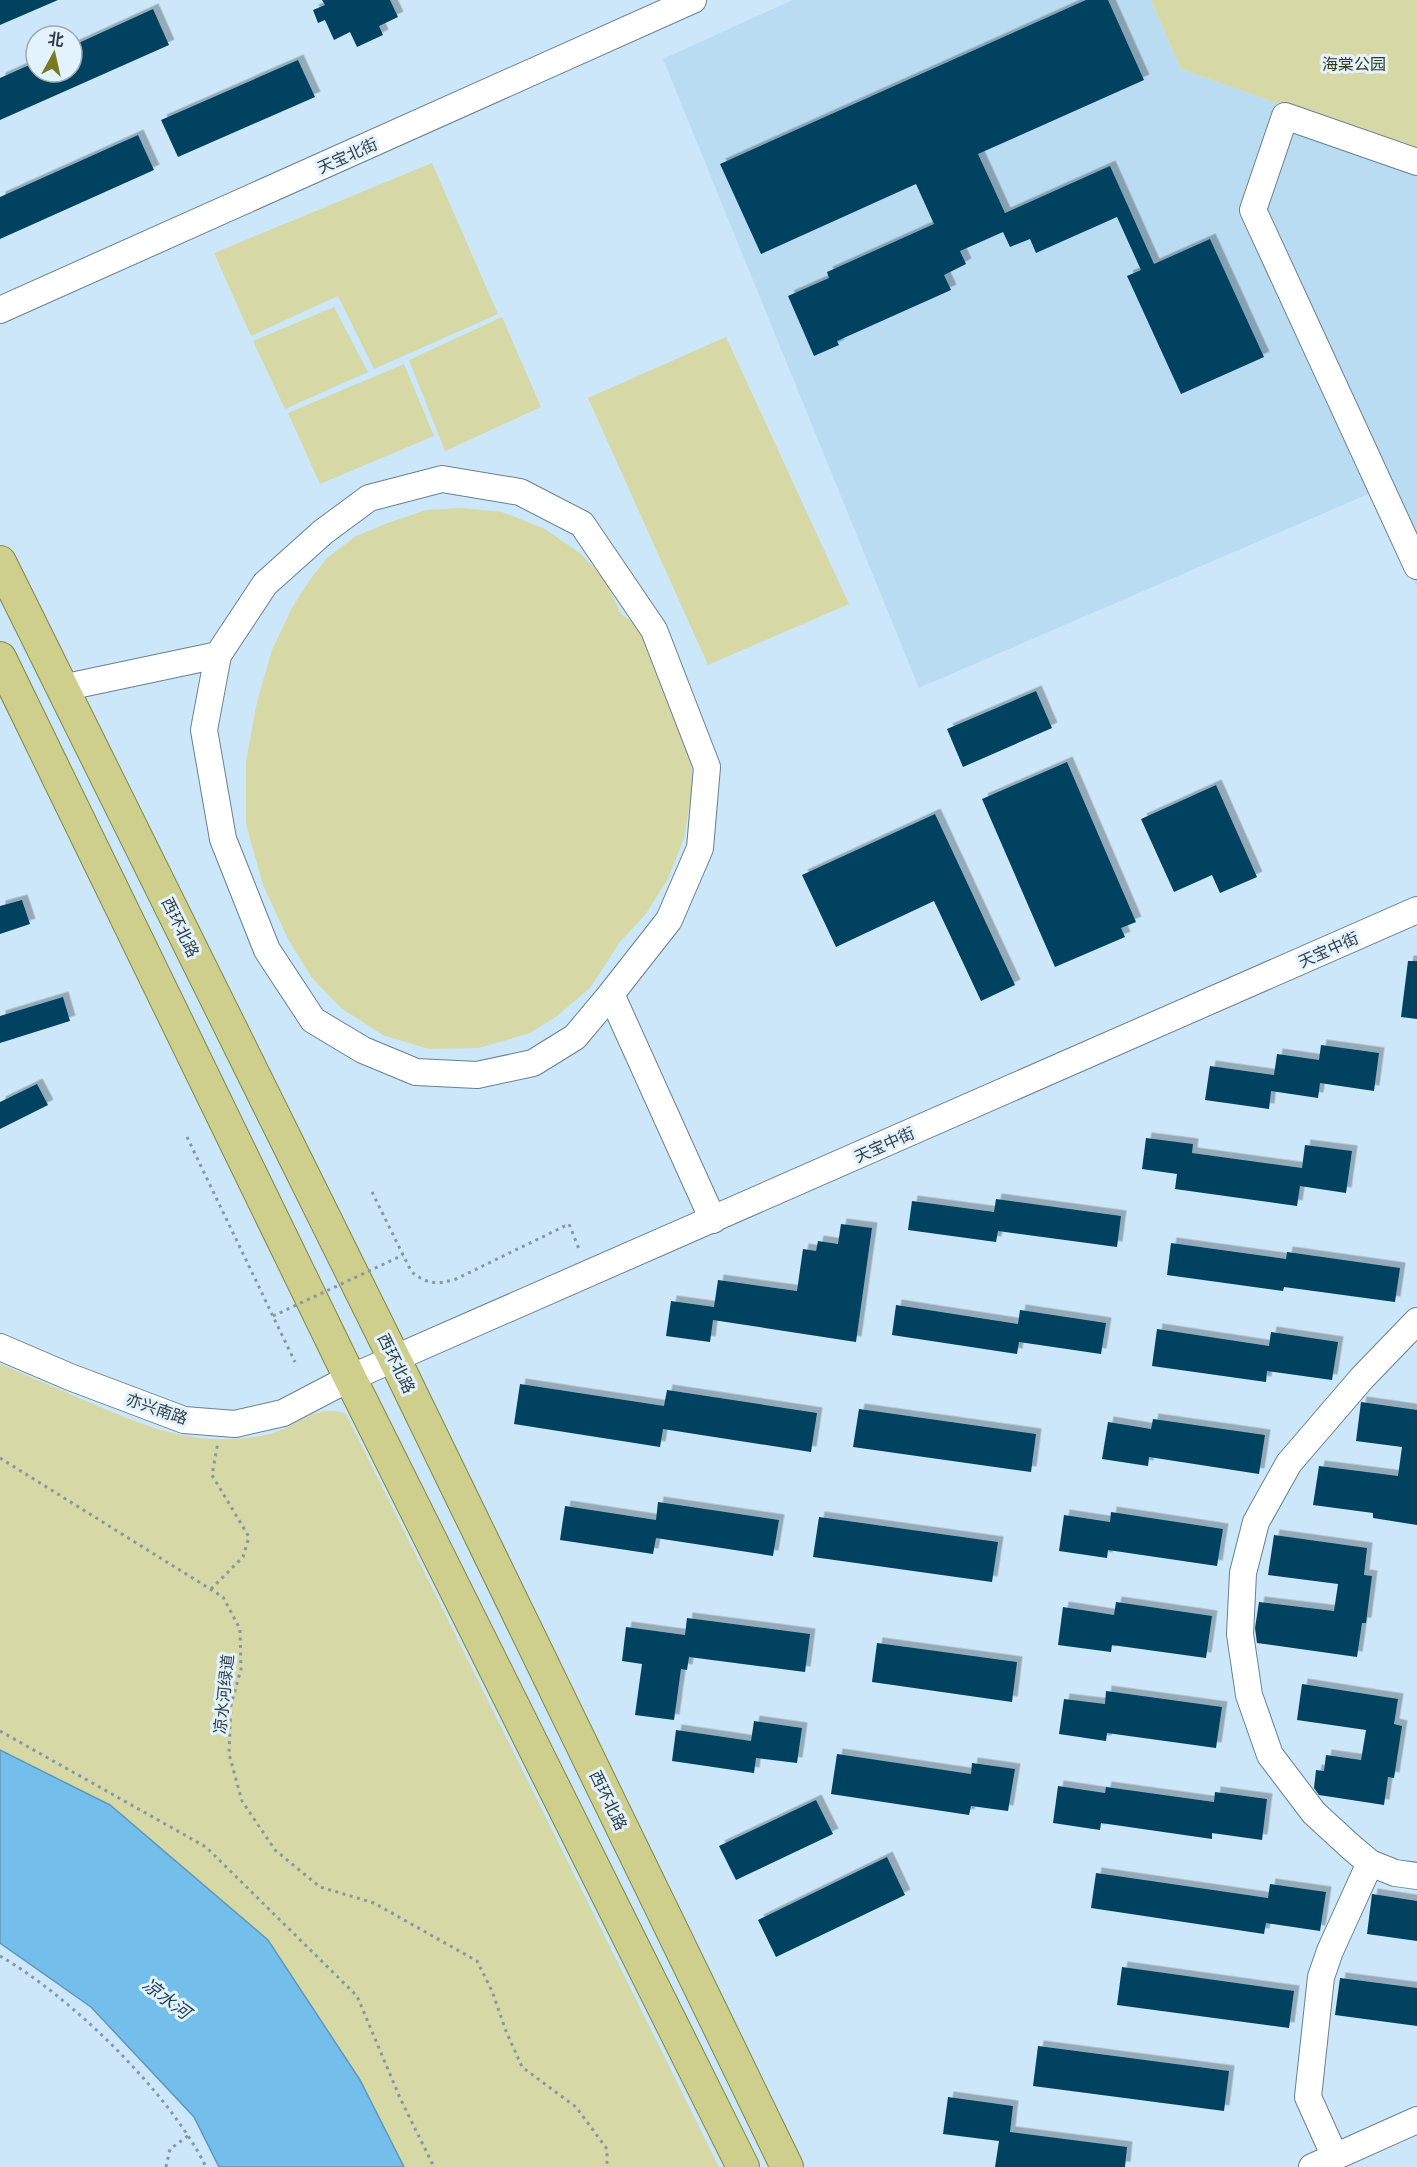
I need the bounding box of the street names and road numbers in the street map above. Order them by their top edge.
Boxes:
street label: 天宝北街 [314,133,380,177]
street label: 西环北路 [158,894,204,960]
street label: 天宝中街 [1295,927,1361,971]
street label: 天宝中街 [851,1122,917,1166]
street label: 西环北路 [374,1330,420,1396]
street label: 亦兴南路 [124,1389,190,1427]
street label: 凉水河绿道 [209,1653,237,1735]
street label: 西环北路 [586,1767,632,1833]

